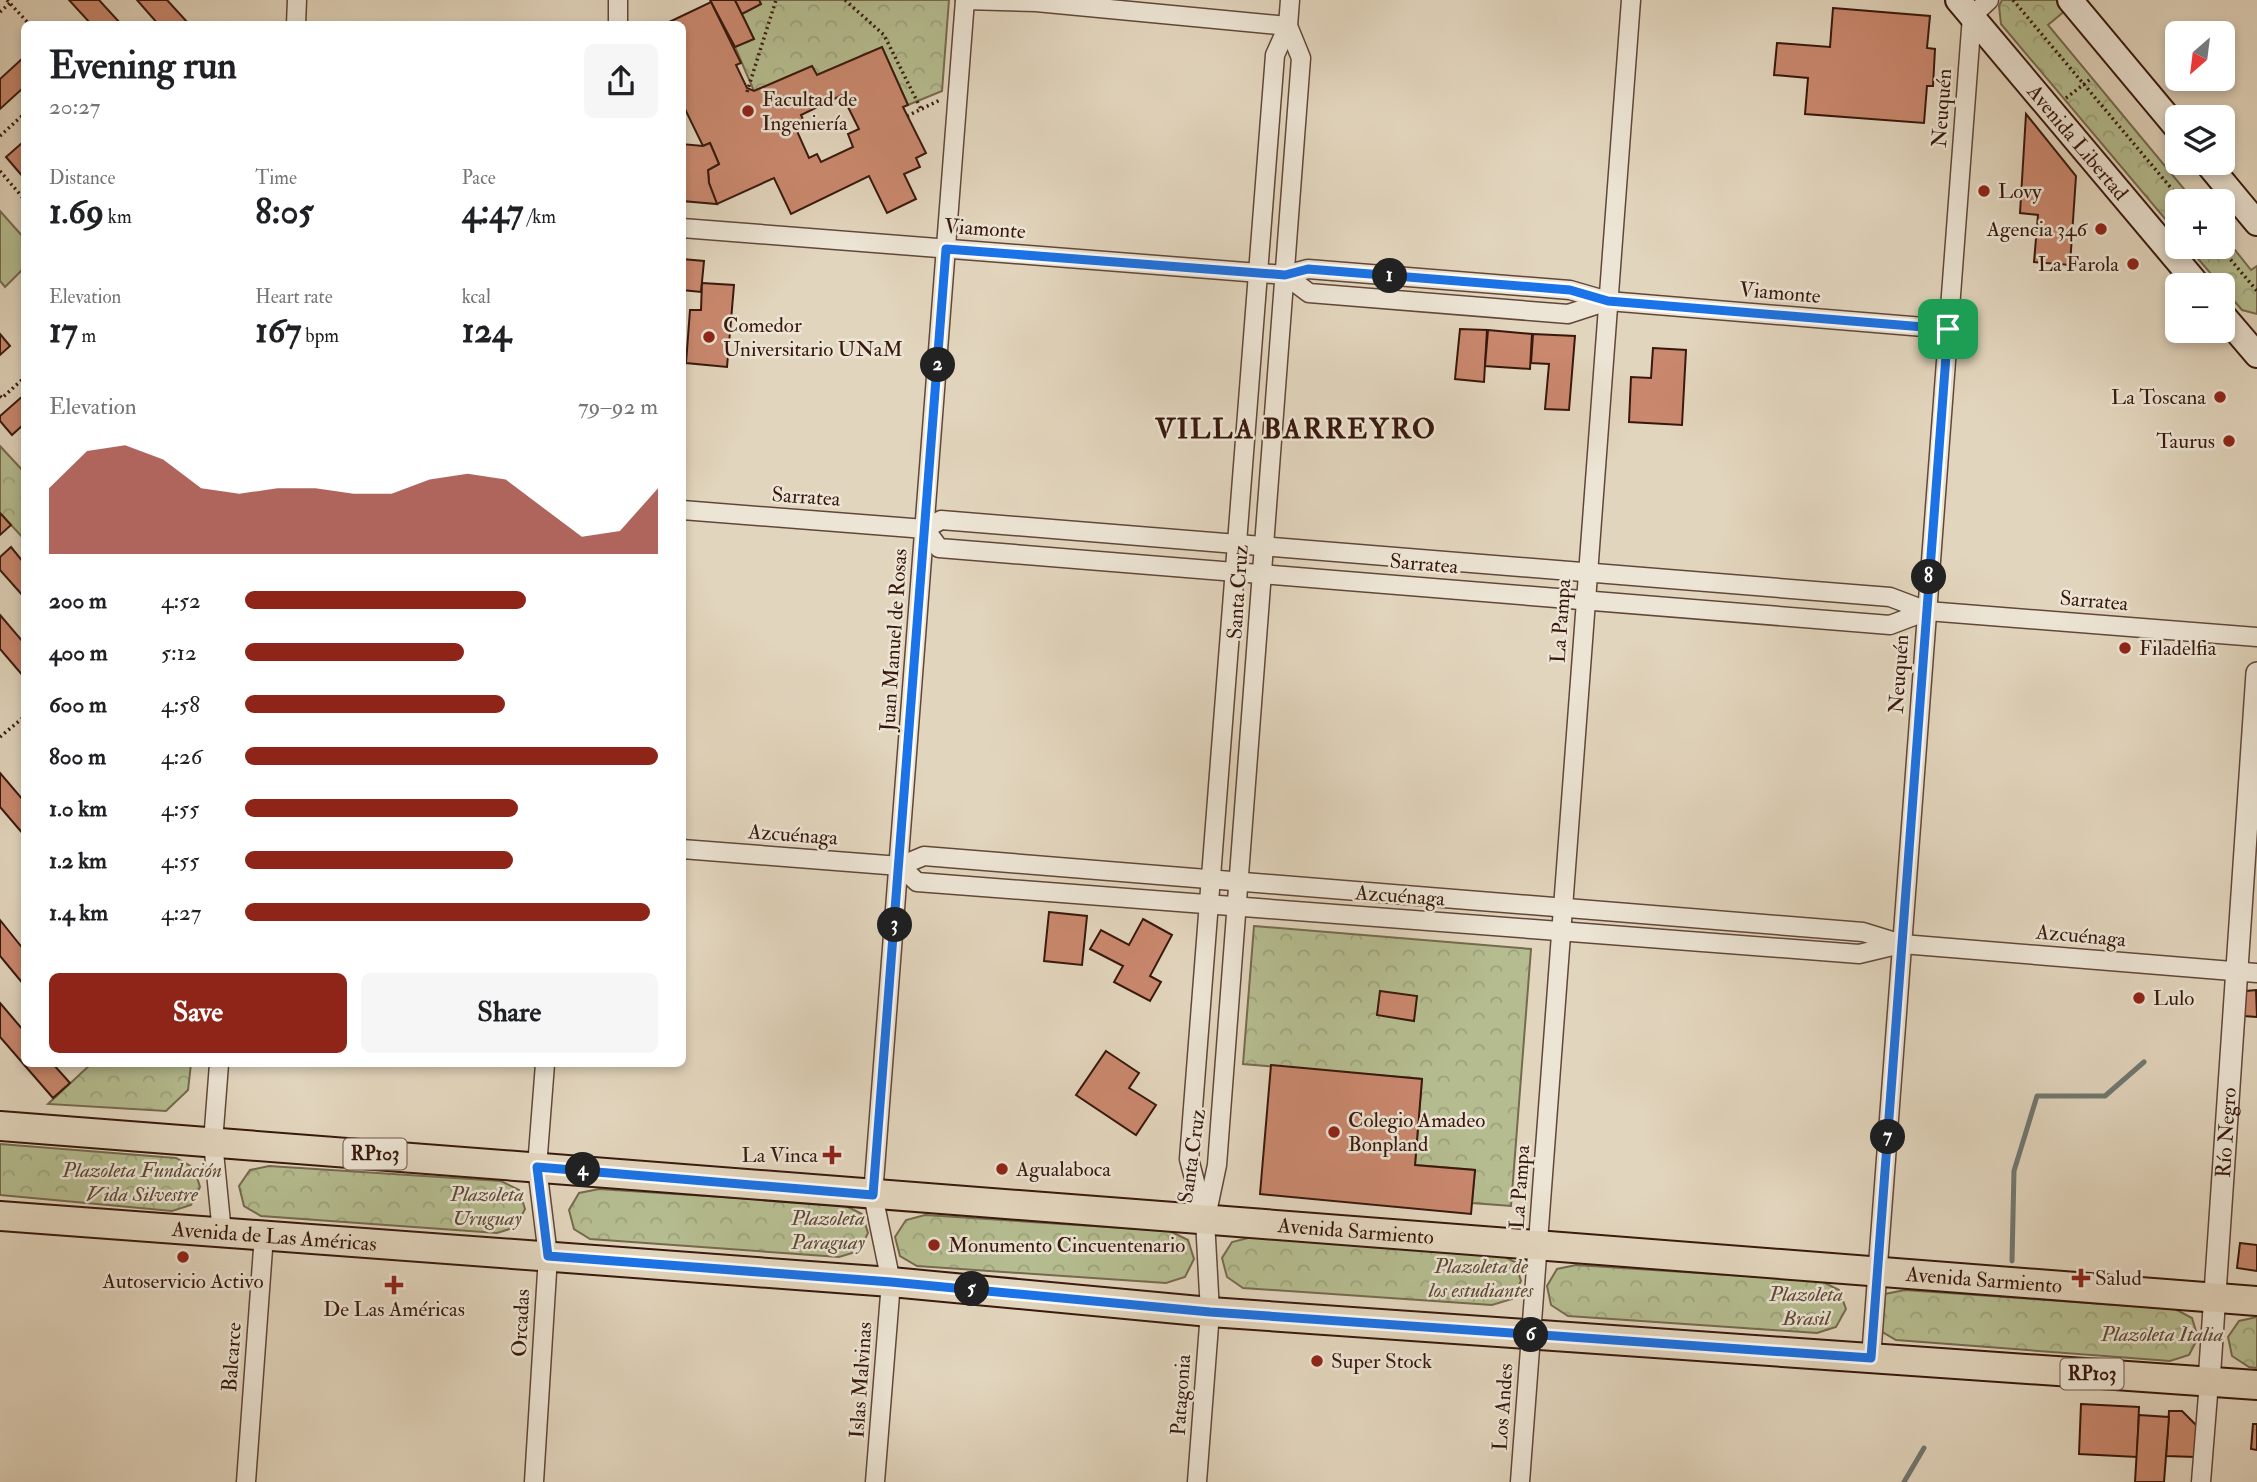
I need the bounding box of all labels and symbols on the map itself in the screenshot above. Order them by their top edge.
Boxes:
north arrow [2165,21,2235,91]
street label: Neuquén [1926,67,1958,149]
street label: Avenida Libertad [2021,78,2135,206]
place label: Facultad de Ingeniería [762,86,857,137]
marker: Facultad de Ingeniería [740,103,756,119]
place label: Lovy [1998,178,2042,205]
marker: Lovy [1976,183,1992,199]
street label: Viamonte [943,213,1027,245]
place label: Agencia 346 [1986,216,2088,243]
marker: Agencia 346 [2093,221,2109,237]
place label: La Farola [2038,251,2119,278]
marker: La Farola [2125,256,2141,272]
pin: 1 [1372,258,1408,294]
street label: Viamonte [1738,276,1822,310]
pin [1918,299,1978,359]
place label: Comedor Universitario UNaM [723,312,903,363]
marker: Comedor Universitario UNaM [701,329,717,345]
pin: 2 [920,348,956,382]
place label: La Toscana [2111,384,2206,411]
marker: La Toscana [2212,389,2228,405]
district label: VILLA BARREYRO [1154,412,1437,447]
place label: Taurus [2156,428,2215,455]
marker: Taurus [2221,433,2237,449]
street label: Sarratea [771,481,842,513]
street label: Santa Cruz [1221,544,1255,640]
street label: Juan Manuel de Rosas [874,548,914,733]
street label: Sarratea [1389,548,1460,580]
pin: 8 [1912,560,1946,594]
street label: La Pampa [1545,578,1577,664]
street label: Sarratea [2059,585,2130,617]
street label: Neuquén [1883,633,1915,715]
place label: Filadelfia [2139,635,2217,662]
marker: Filadelfia [2117,640,2133,656]
street label: Azcuénaga [746,818,839,852]
street label: Azcuénaga [1353,879,1446,913]
pin: 3 [878,908,912,942]
street label: Azcuénaga [2034,919,2127,953]
place label: Lulo [2153,985,2194,1012]
marker: Lulo [2131,990,2147,1006]
street label: Río Negro [2209,1087,2242,1179]
street label: Santa Cruz [1172,1107,1212,1205]
place label: Colegio Amadeo Bonpland [1348,1107,1485,1158]
pin: 7 [1870,1120,1906,1154]
marker: Colegio Amadeo Bonpland [1326,1124,1342,1140]
road number: RP103 [344,1138,406,1170]
place label: La Vinca [741,1142,818,1169]
street label: La Pampa [1504,1144,1536,1230]
marker: La Vinca [824,1147,840,1163]
pin: 4 [566,1152,600,1188]
place label: Agualaboca [1015,1156,1111,1183]
park label: Plazoleta Fundación Vida Silvestre [61,1157,222,1208]
marker: Agualaboca [994,1161,1010,1177]
park label: Plazoleta Uruguay [449,1181,524,1232]
park label: Plazoleta Paraguay [790,1205,866,1256]
street label: Avenida Sarmiento [1276,1212,1435,1251]
street label: Avenida de Las Américas [170,1215,378,1257]
place label: Monumento Cincuentenario [948,1232,1185,1259]
marker: Monumento Cincuentenario [926,1237,942,1253]
marker: Autoservicio Activo [175,1249,191,1265]
park label: Plazoleta de los estudiantes [1428,1253,1534,1304]
street label: Avenida Sarmiento [1904,1260,2063,1299]
place label: Salud [2095,1265,2142,1292]
place label: Autoservicio Activo [101,1268,264,1295]
marker: Salud [2073,1270,2089,1286]
pin: 5 [954,1272,990,1306]
marker: De Las Américas [386,1277,402,1293]
park label: Plazoleta Brasil [1768,1281,1843,1332]
street label: Orcadas [506,1288,536,1358]
place label: De Las Américas [323,1296,465,1323]
pin: 6 [1514,1318,1548,1352]
street label: Balcarce [216,1321,248,1393]
street label: Islas Malvinas [843,1321,879,1439]
park label: Plazoleta Italia [2100,1321,2224,1348]
place label: Super Stock [1331,1348,1432,1375]
street label: Patagonia [1165,1353,1197,1437]
marker: Super Stock [1309,1353,1325,1369]
road number: RP103 [2060,1358,2124,1390]
street label: Los Andes [1486,1362,1520,1452]

